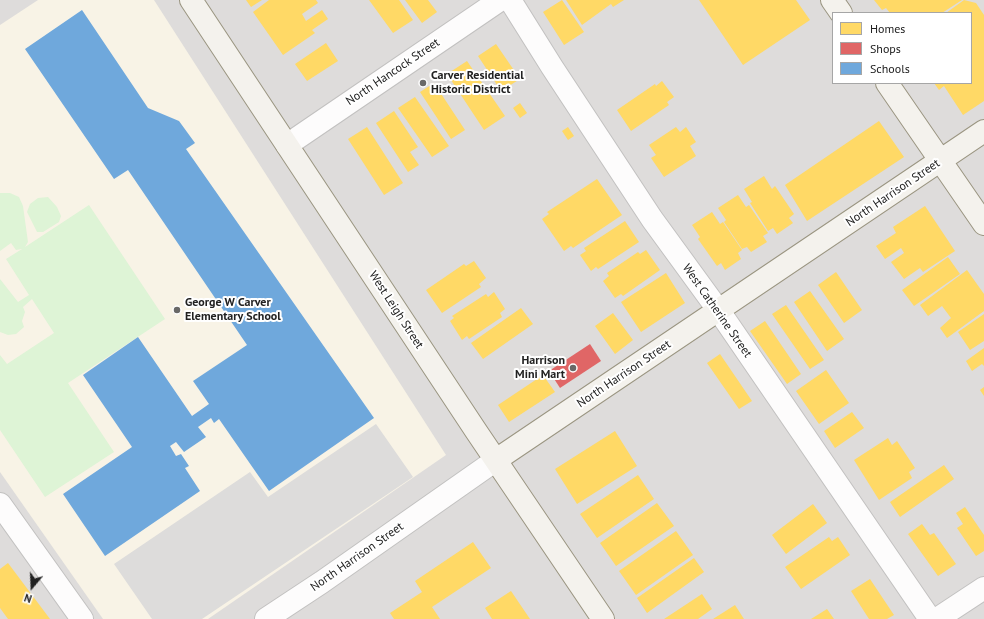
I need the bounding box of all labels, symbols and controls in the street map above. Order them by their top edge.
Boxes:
legend [832,12,972,84]
text: Homes [870,21,905,36]
street label: North Hancock Street [343,35,443,109]
text: Shops [870,41,901,56]
text: Schools [870,61,910,76]
place label: Carver Residential Historic District [431,69,524,97]
marker: Carver Residential Historic District [418,78,428,88]
street label: North Harrison Street [843,156,943,230]
street label: West Catherine Street [679,261,755,361]
street label: West Leigh Street [366,269,426,351]
place label: George W Carver Elementary School [185,296,281,324]
marker: George W Carver Elementary School [172,305,182,315]
street label: North Harrison Street [574,337,674,411]
place label: Harrison Mini Mart [515,354,565,382]
marker: Harrison Mini Mart [568,363,578,373]
street label: North Harrison Street [308,520,406,594]
north arrow [12,567,52,607]
text: N [22,591,34,606]

